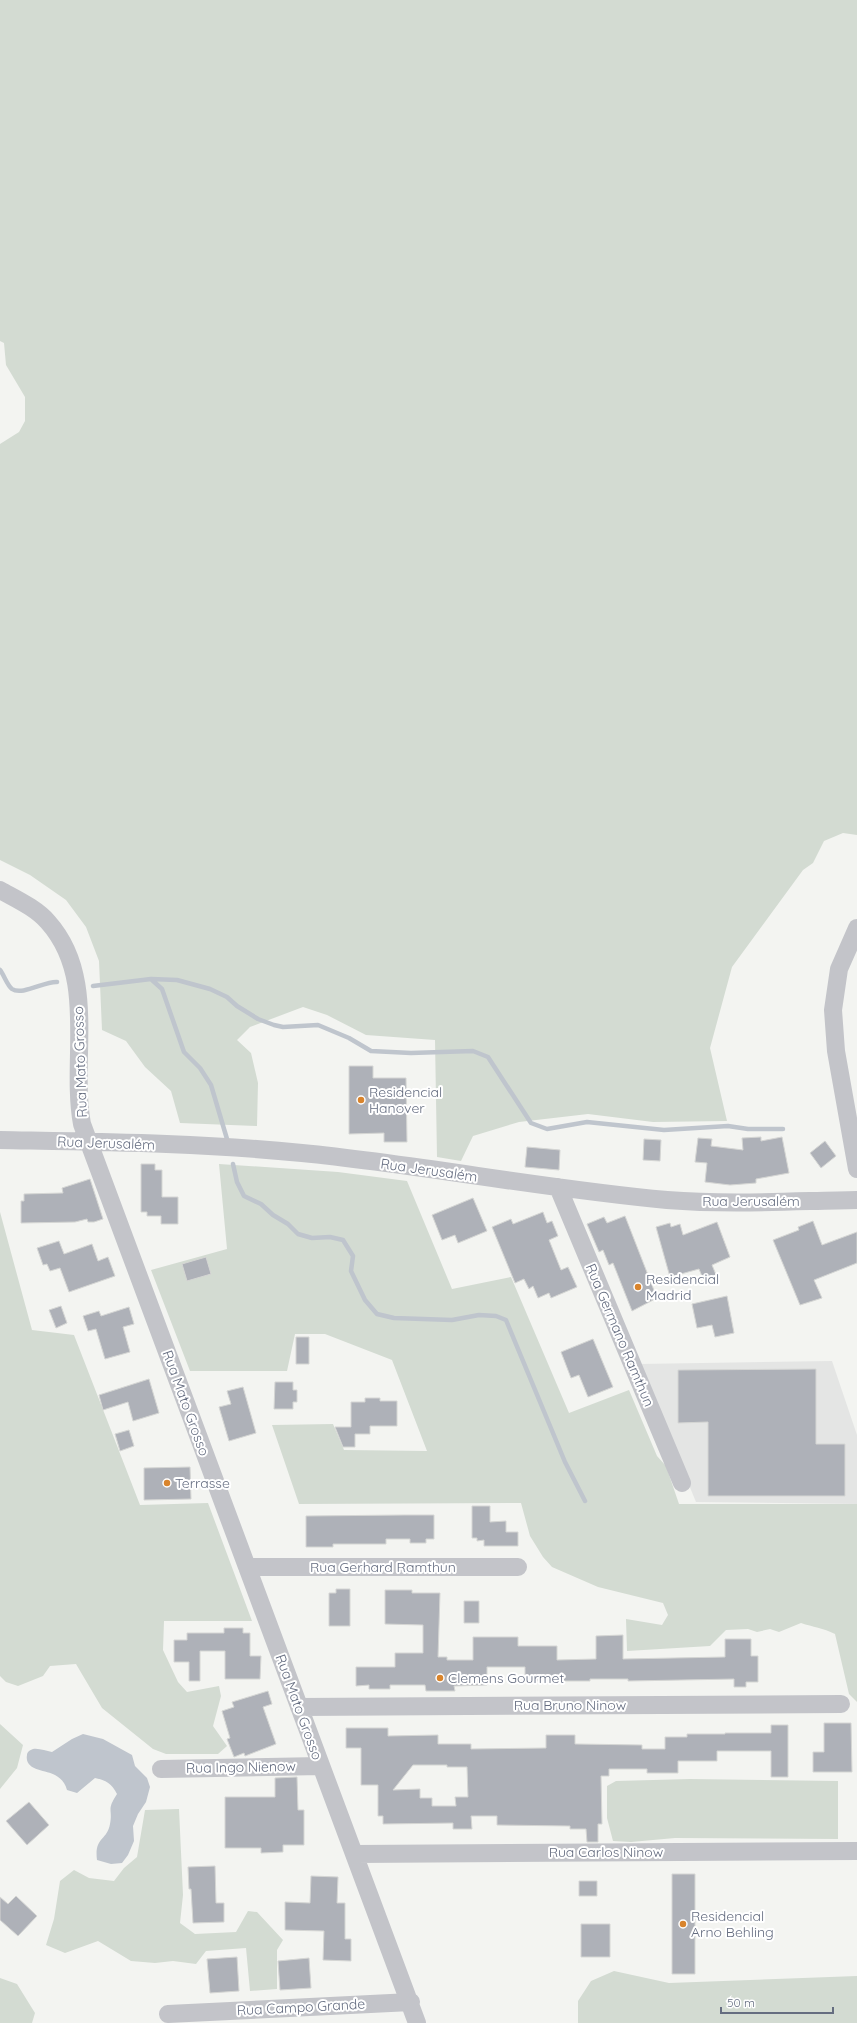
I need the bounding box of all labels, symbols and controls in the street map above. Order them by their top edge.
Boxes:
street label: Rua Mato Grosso [69,1006,91,1118]
place label: Residencial Hanover [369,1083,442,1117]
marker: Residencial Hanover [356,1095,366,1105]
street label: Rua Jerusalém [57,1132,155,1154]
street label: Rua Jerusalém [379,1154,479,1186]
street label: Rua Jerusalém [702,1192,800,1210]
street label: Rua Germano Ramthun [582,1261,658,1409]
place label: Residencial Madrid [646,1270,719,1304]
marker: Residencial Madrid [633,1282,643,1292]
street label: Rua Mato Grosso [158,1348,214,1458]
place label: Terrasse [175,1474,230,1492]
marker: Terrasse [162,1478,172,1488]
street label: Rua Gerhard Ramthun [310,1558,456,1576]
street label: Rua Mato Grosso [271,1652,327,1762]
place label: Clemens Gourmet [448,1669,565,1687]
marker: Clemens Gourmet [435,1673,445,1683]
street label: Rua Bruno Ninow [514,1696,627,1714]
street label: Rua Ingo Nienow [186,1757,297,1777]
street label: Rua Carlos Ninow [549,1843,664,1861]
place label: Residencial Arno Behling [691,1907,774,1941]
marker: Residencial Arno Behling [678,1919,688,1929]
scale bar [721,1989,833,2015]
street label: Rua Campo Grande [236,1995,366,2019]
text: 50 m [727,1995,755,2010]

